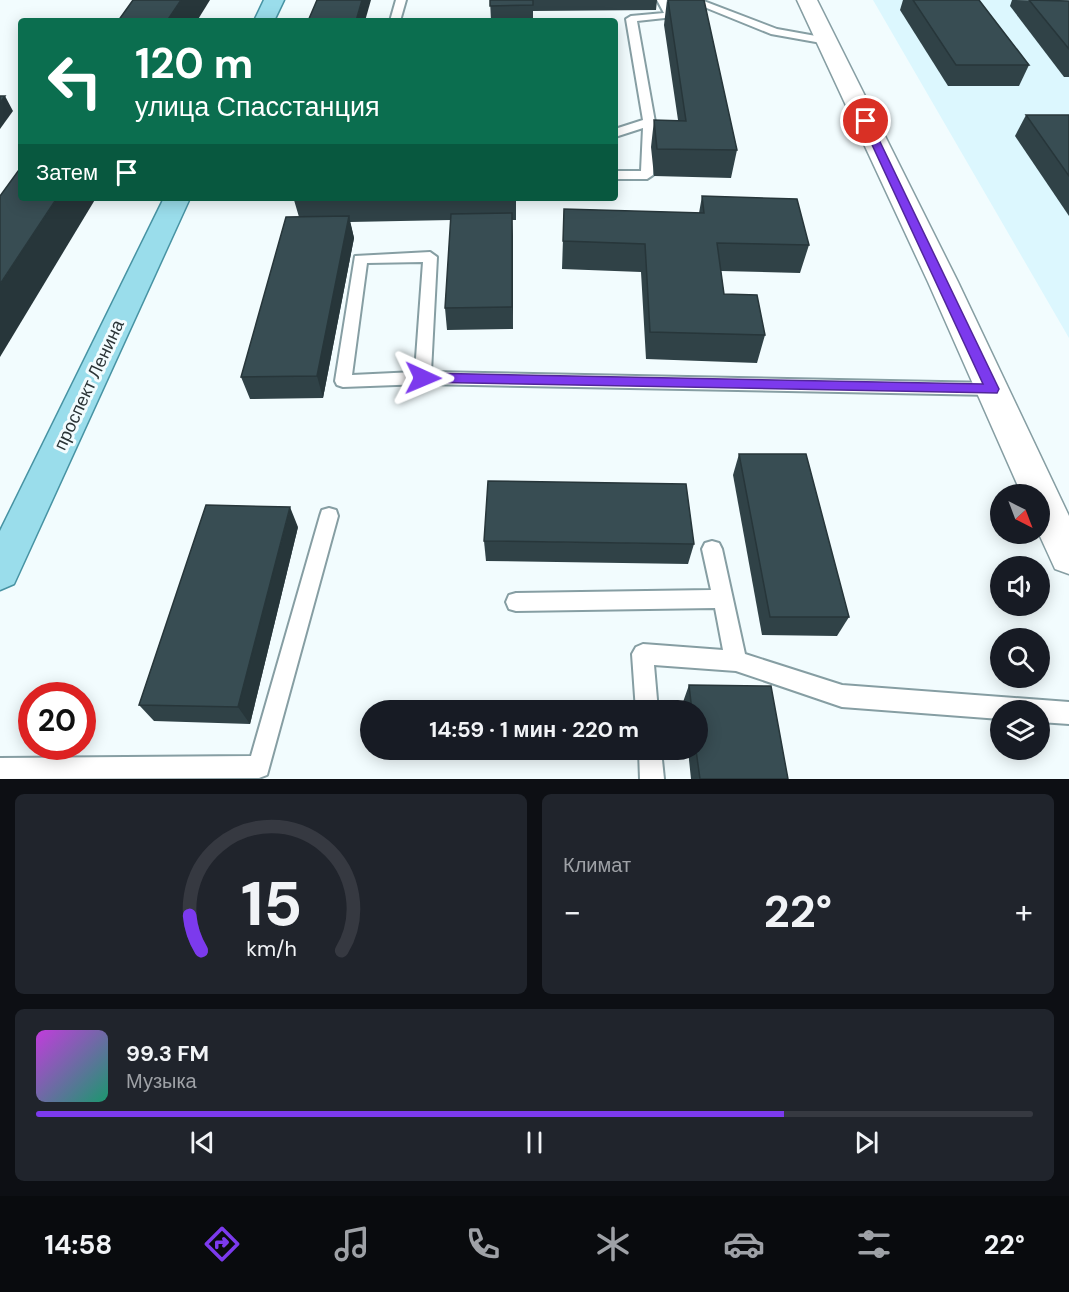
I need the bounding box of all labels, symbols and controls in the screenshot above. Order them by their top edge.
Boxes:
text: 120 m [135,36,253,91]
icon: left [36,42,114,120]
text: улица Спасстанция [135,89,380,124]
pin [840,95,891,146]
icon: arrive [849,104,882,137]
icon: arrive [110,156,143,189]
text: Затем [36,158,98,187]
street label: проспект Ленина [48,315,130,454]
position arrow [391,346,455,410]
north arrow [990,484,1050,544]
map controls [990,484,1050,760]
button: sound [990,556,1050,616]
button: search [990,628,1050,688]
speed limit sign: 20 [18,682,96,760]
button: layers [990,700,1050,760]
text: 14:59 · 1 мин · 220 m [429,715,639,744]
text: Климат [563,852,631,878]
text: 15 [240,863,302,944]
text: 22° [764,882,832,941]
text: − [563,890,581,933]
text: + [1015,890,1033,933]
text: km/h [246,935,296,963]
text: 99.3 FM [126,1039,209,1068]
text: Музыка [126,1068,197,1094]
icon: previous [186,1126,219,1159]
icon: pause [518,1126,551,1159]
icon: next [850,1126,883,1159]
icon: directions [201,1223,243,1265]
icon: music [331,1223,373,1265]
icon: phone [462,1223,504,1265]
icon: climate [592,1223,634,1265]
icon: car [723,1223,765,1265]
icon: filters [853,1223,895,1265]
text: 14:58 [44,1227,112,1262]
text: 22° [984,1227,1025,1262]

